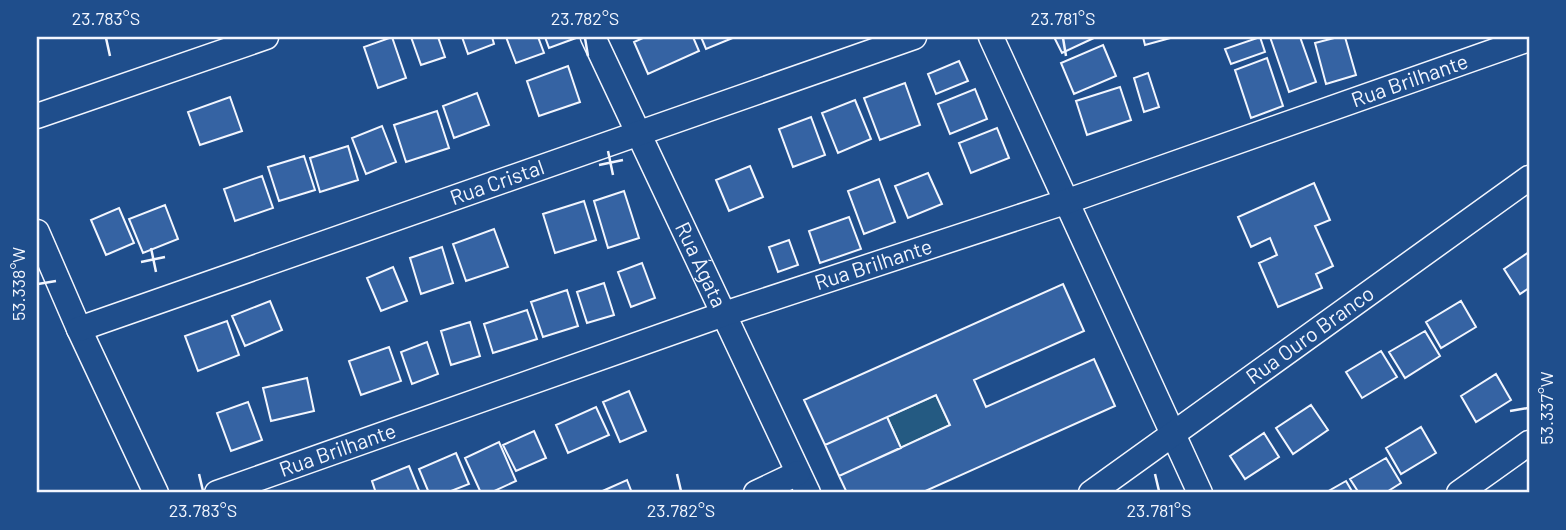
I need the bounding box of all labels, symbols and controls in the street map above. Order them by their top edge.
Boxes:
text: 23.783°S [72,7,140,29]
text: 23.782°S [551,7,619,29]
text: 23.781°S [1031,7,1095,29]
street label: Rua Brilhante [1348,47,1471,112]
street label: Rua Cristal [446,153,547,209]
street label: Rua Ágata [671,218,733,311]
street label: Rua Brilhante [811,233,935,294]
text: 53.338°W [7,247,29,321]
street label: Rua Ouro Branco [1240,280,1378,389]
text: 53.337°W [1535,371,1557,445]
street label: Rua Brilhante [275,417,399,481]
text: 23.783°S [169,499,237,521]
text: 23.782°S [647,499,715,521]
text: 23.781°S [1127,499,1191,521]

